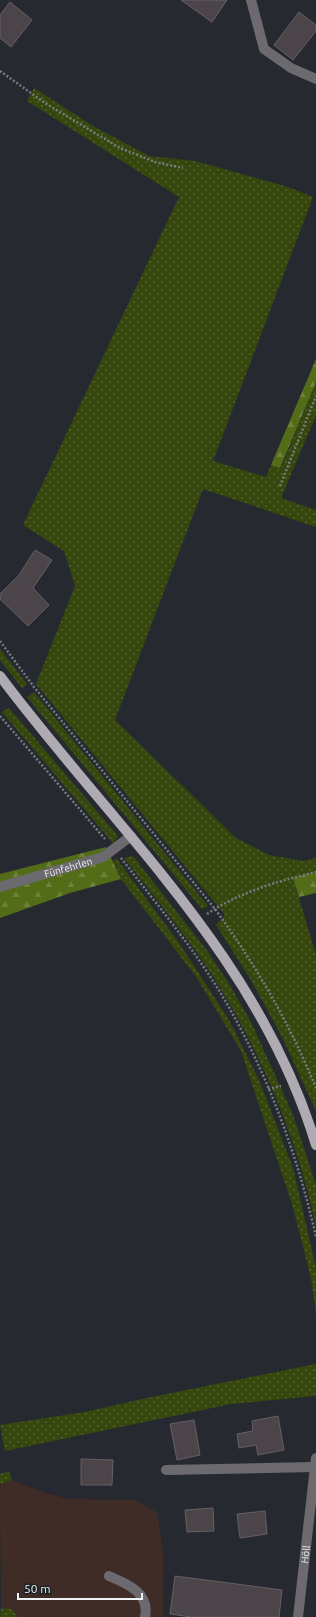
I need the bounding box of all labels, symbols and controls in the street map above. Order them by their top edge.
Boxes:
street label: Fünfehrlen [43,855,94,880]
street label: Höll [299,1544,312,1564]
scale bar [18,1575,142,1601]
text: 50 m [24,1582,51,1595]

